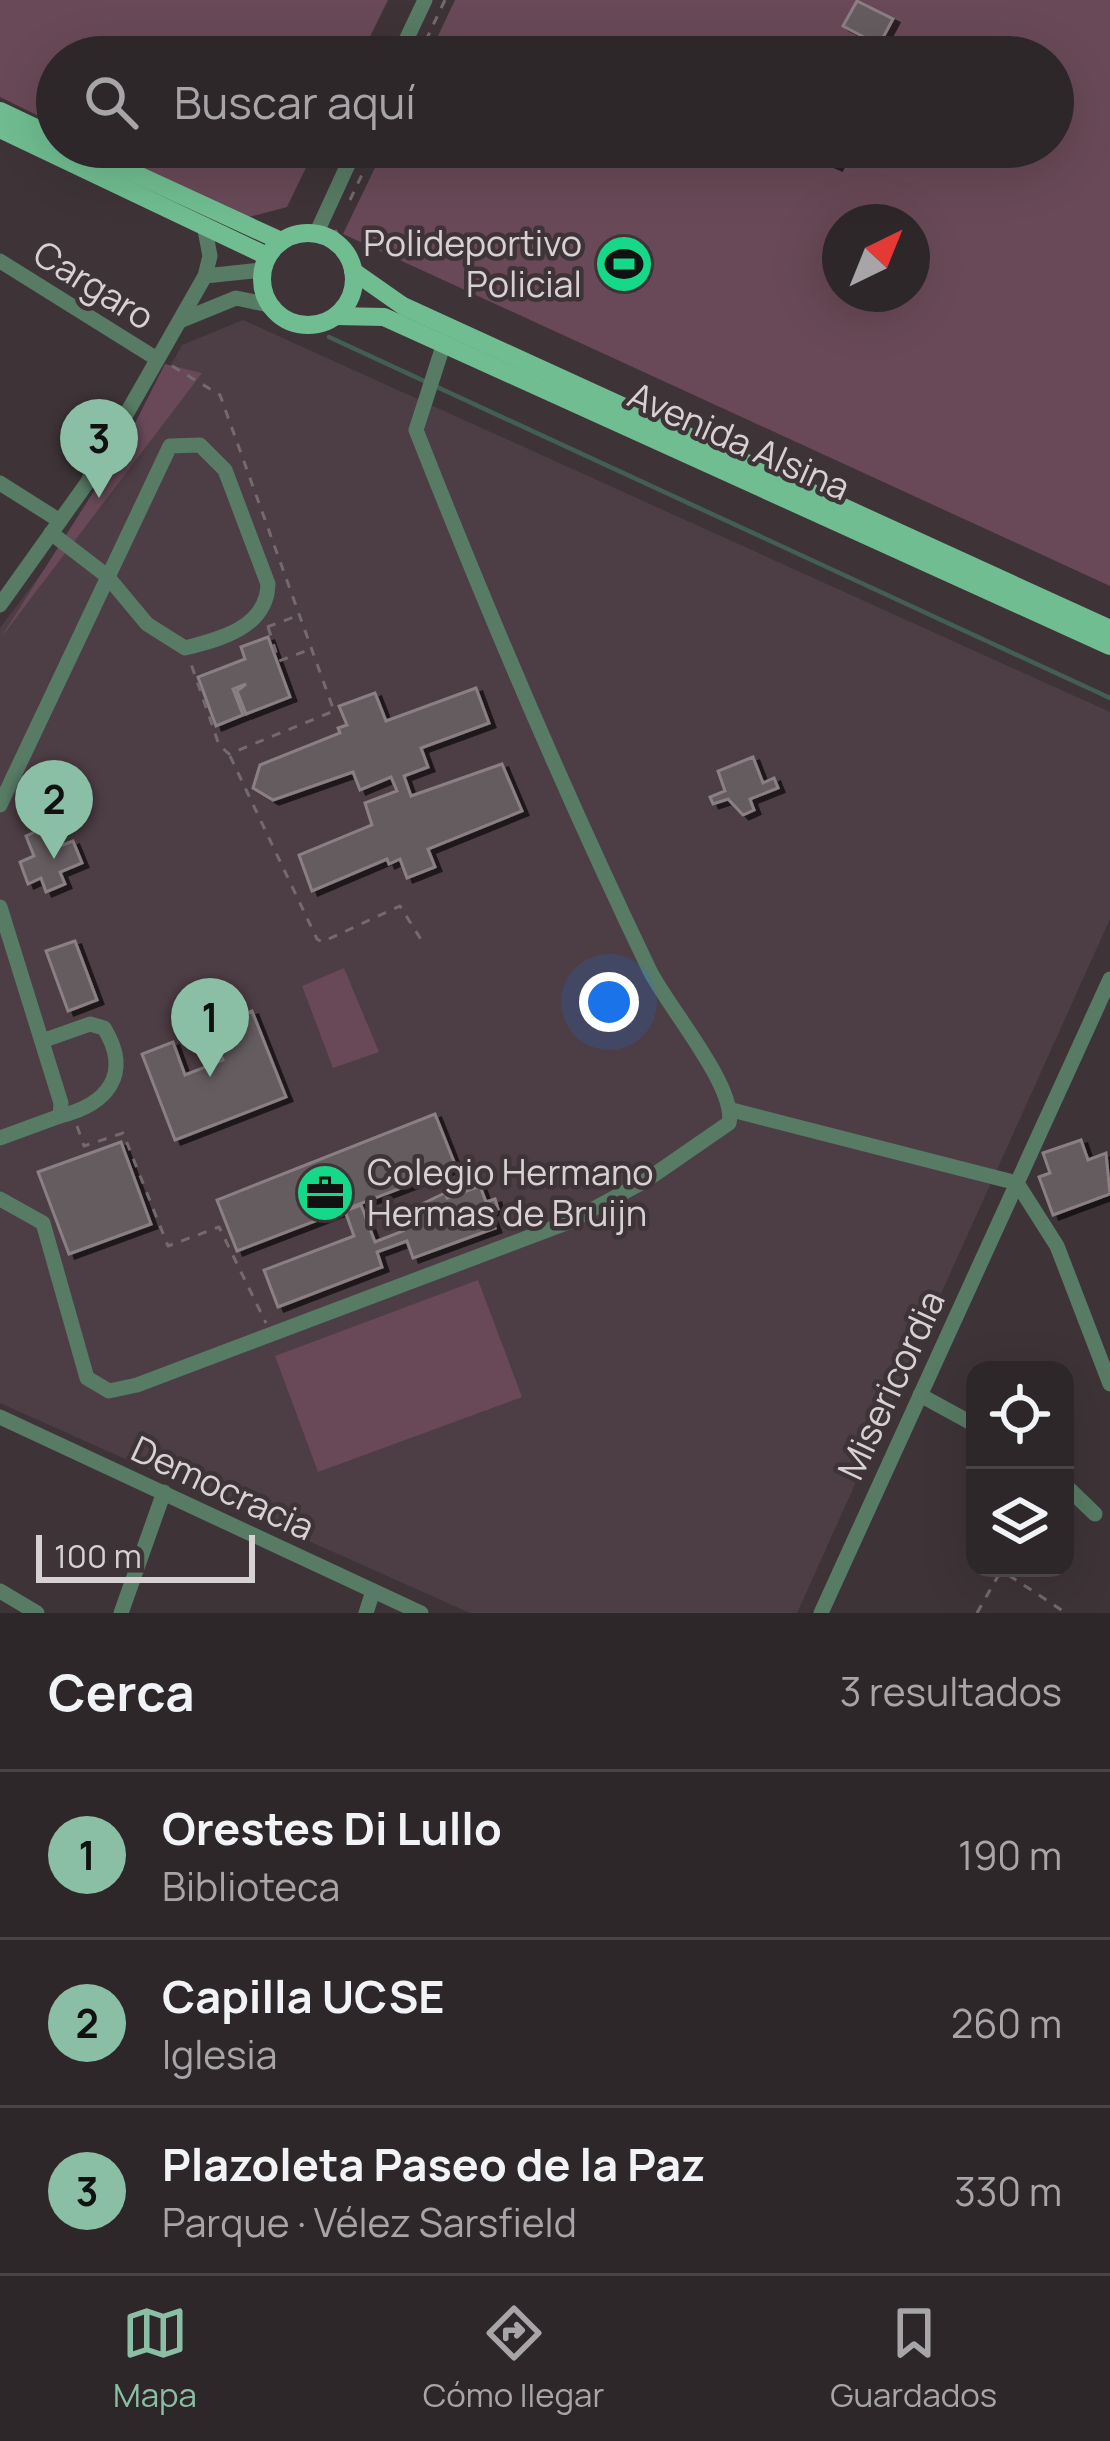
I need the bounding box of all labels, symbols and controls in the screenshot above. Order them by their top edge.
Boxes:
search box [36,36,1074,168]
icon: search [78,69,144,135]
text: Buscar aquí [174,71,416,133]
north arrow [822,204,930,312]
place label: Polideportivo Policial [363,218,582,308]
street label: Cargaro [25,228,164,341]
sports icon: Polideportivo Policial [593,233,655,295]
street label: Avenida Alsina [621,370,858,511]
pin: 3 [60,399,138,498]
pin: 2 [15,760,93,859]
your location [579,972,639,1032]
pin: 1 [171,978,249,1077]
place label: Colegio Hermano Hermas de Bruijn [367,1147,653,1237]
office icon: Colegio Hermano Hermas de Bruijn [294,1162,356,1224]
street label: Misericordia [825,1282,956,1487]
map controls [966,1361,1074,1577]
button: locate [966,1361,1074,1469]
street label: Democracia [124,1424,323,1551]
button: layers [966,1469,1074,1577]
scale bar [36,1529,255,1582]
text: 100 m [54,1533,142,1578]
text: Cerca [48,1657,195,1726]
text: 3 resultados [840,1664,1062,1718]
text: Orestes Di Lullo [162,1797,502,1859]
text: 1 [78,1828,96,1882]
text: 190 m [958,1828,1062,1882]
text: Biblioteca [162,1859,340,1913]
text: Capilla UCSE [162,1965,445,2027]
text: 2 [75,1996,99,2050]
text: 260 m [951,1996,1062,2050]
text: Iglesia [162,2027,277,2081]
text: Plazoleta Paseo de la Paz [162,2133,705,2195]
text: 3 [76,2164,98,2218]
text: 330 m [954,2164,1062,2218]
text: Parque · Vélez Sarsfield [162,2195,577,2249]
tab: Mapa [113,2300,197,2417]
tab: Cómo llegar [423,2300,604,2417]
tab: Guardados [830,2300,997,2417]

